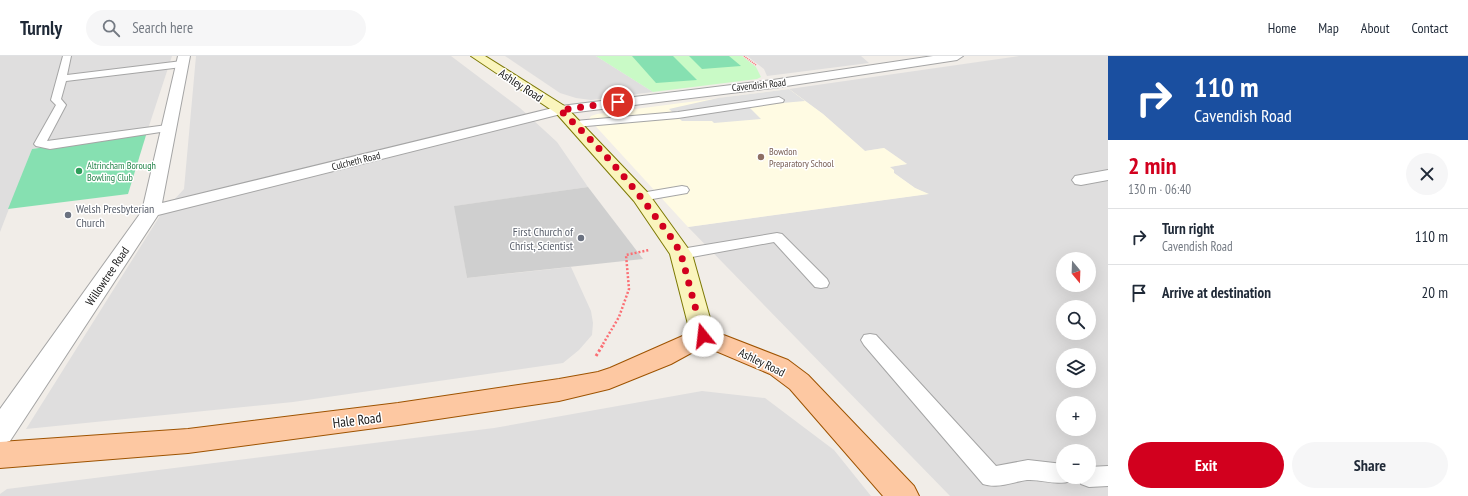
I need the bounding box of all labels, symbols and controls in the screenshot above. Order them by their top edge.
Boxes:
search box [86,10,366,46]
text: Turnly [20,16,62,40]
icon: search [100,17,122,39]
text: Search here [132,18,193,37]
text: Home [1268,19,1296,37]
text: Map [1318,19,1339,37]
text: About [1361,19,1390,37]
text: Contact [1412,19,1448,37]
street label: Ashley Road [496,65,546,105]
text: 110 m [1194,68,1258,105]
icon: right [1128,72,1180,124]
street label: Cavendish Road [731,76,787,94]
pin [601,85,635,119]
icon: arrive [607,91,629,113]
text: Cavendish Road [1194,104,1292,127]
place label: Bowdon Preparatory School [769,145,834,170]
street label: Culcheth Road [330,149,382,173]
text: 2 min [1128,150,1176,181]
marker: Bowdon Preparatory School [756,152,766,162]
button: close [1406,153,1448,195]
place label: Altrincham Borough Bowling Club [87,159,156,184]
marker: Altrincham Borough Bowling Club [74,166,84,176]
text: 130 m · 06:40 [1128,181,1191,198]
place label: Welsh Presbyterian Church [76,201,154,230]
marker: Welsh Presbyterian Church [63,210,73,220]
text: Turn right [1162,219,1214,238]
place label: First Church of Christ, Scientist [509,224,574,253]
icon: right [1128,226,1150,248]
text: 110 m [1415,227,1448,246]
marker: First Church of Christ, Scientist [576,233,586,243]
text: Cavendish Road [1162,238,1233,255]
street label: Willowtree Road [82,244,132,308]
north arrow [1056,252,1096,292]
map controls [1056,252,1096,484]
icon: arrive [1128,282,1150,304]
text: Arrive at destination [1162,283,1271,302]
text: 20 m [1422,283,1448,302]
button: search [1056,300,1096,340]
position arrow [682,315,724,357]
street label: Ashley Road [736,344,788,380]
button: layers [1056,348,1096,388]
button: + [1056,396,1096,436]
street label: Hale Road [332,408,382,432]
button: Exit [1128,442,1284,488]
button: Share [1292,442,1448,488]
button: − [1056,444,1096,484]

